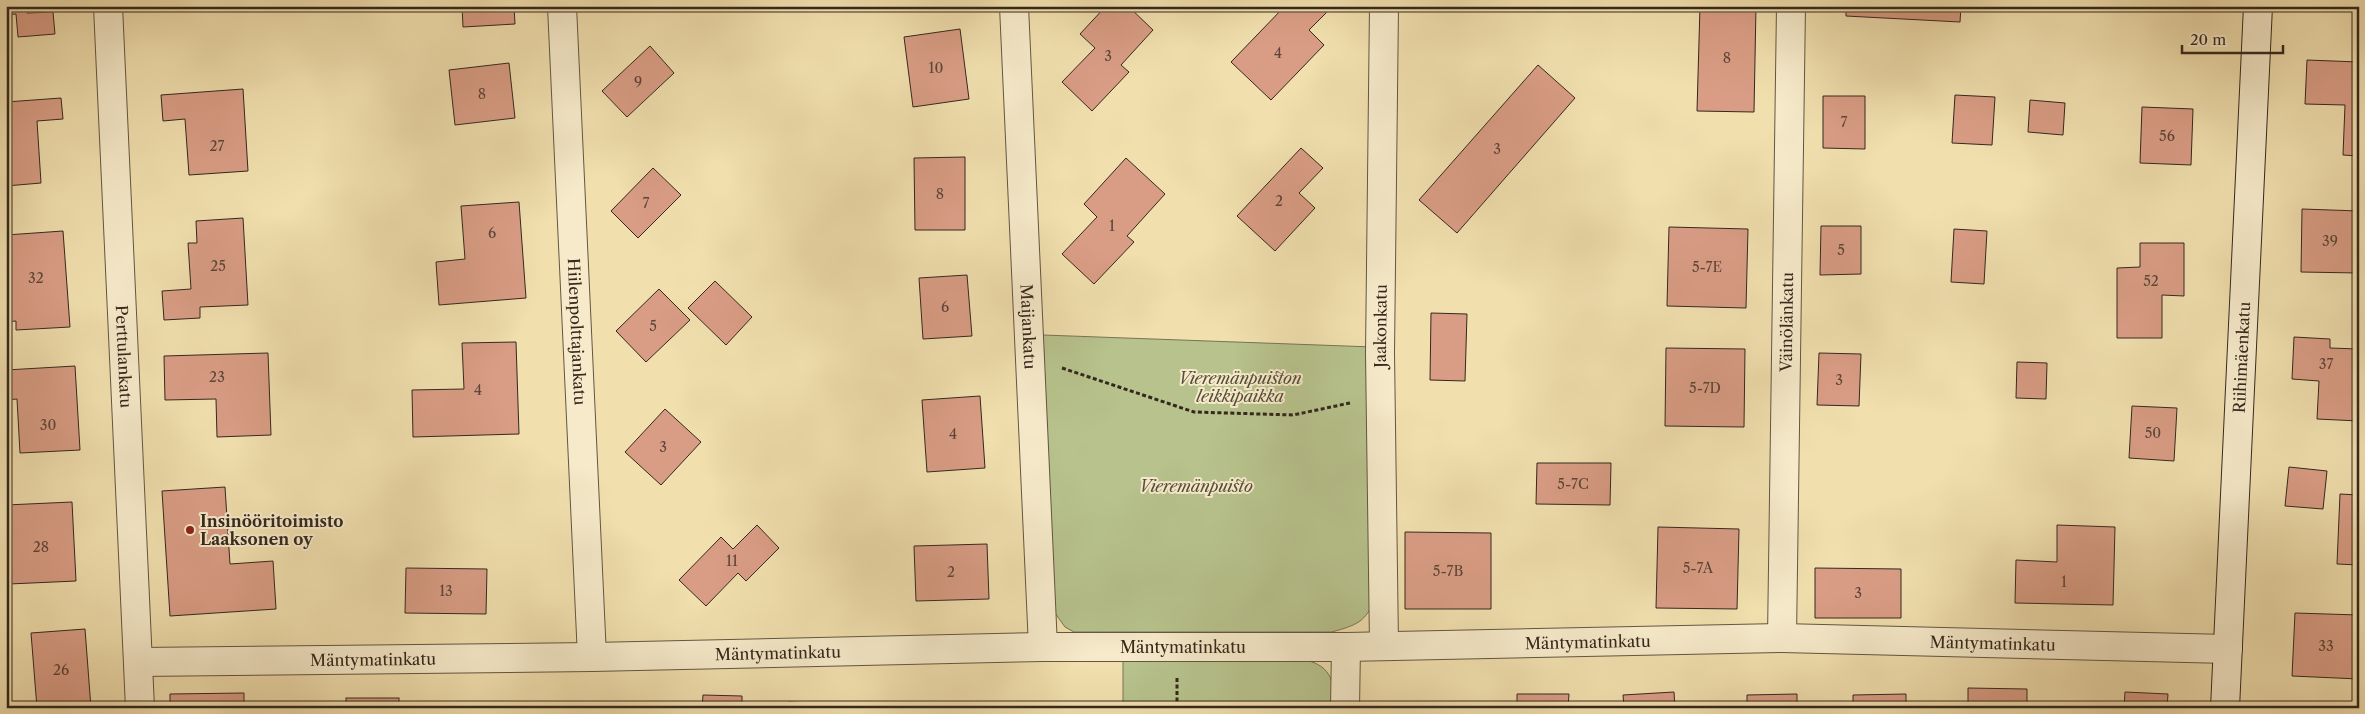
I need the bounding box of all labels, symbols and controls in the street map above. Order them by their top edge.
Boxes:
scale bar [2182,22,2284,54]
text: 20 m [2190,30,2226,49]
house number: 4 [1274,44,1282,62]
house number: 3 [1104,47,1112,65]
house number: 8 [1723,49,1731,67]
house number: 10 [929,59,943,77]
house number: 9 [634,73,642,91]
house number: 8 [478,85,486,103]
house number: 7 [1841,113,1848,131]
house number: 56 [2159,127,2175,145]
house number: 27 [210,137,225,155]
house number: 3 [1493,140,1501,158]
house number: 8 [936,185,944,203]
house number: 2 [1275,192,1283,210]
house number: 7 [643,194,650,212]
house number: 1 [1109,217,1115,235]
house number: 6 [488,224,496,242]
house number: 39 [2322,232,2338,250]
house number: 5 [1837,241,1845,259]
house number: 25 [210,257,226,275]
street label: Hiilenpolttajankatu [564,258,590,406]
house number: 5-7E [1692,258,1722,276]
house number: 32 [28,269,44,287]
street label: Väinölänkatu [1776,272,1797,373]
house number: 52 [2143,272,2159,290]
street label: Maijankatu [1017,284,1040,370]
street label: Jaakonkatu [1370,284,1391,371]
house number: 6 [941,298,949,316]
street label: Riihimäenkatu [2229,301,2254,414]
street label: Perttulankatu [112,305,136,409]
house number: 5 [649,317,657,335]
house number: 37 [2319,355,2333,373]
house number: 23 [209,368,225,386]
park label: Vieremänpuiston leikkipaikka [1178,368,1302,406]
house number: 3 [1835,371,1843,389]
house number: 5-7D [1689,379,1721,397]
house number: 4 [474,381,482,399]
house number: 30 [40,416,56,434]
house number: 50 [2145,424,2161,442]
house number: 4 [949,425,957,443]
house number: 3 [659,438,667,456]
house number: 5-7C [1557,475,1589,493]
park label: Vieremänpuisto [1139,476,1253,496]
place label: Insinööritoimisto Laaksonen oy [200,511,344,549]
marker: Insinööritoimisto Laaksonen oy [184,524,196,536]
house number: 28 [33,538,49,556]
house number: 11 [726,552,738,570]
house number: 5-7A [1683,559,1714,577]
house number: 5-7B [1433,562,1463,580]
house number: 2 [947,563,955,581]
house number: 1 [2061,573,2067,591]
house number: 13 [439,582,453,600]
house number: 3 [1854,584,1862,602]
street label: Mäntymatinkatu [1525,631,1651,653]
street label: Mäntymatinkatu [1930,632,2056,655]
street label: Mäntymatinkatu [1120,637,1246,657]
house number: 33 [2318,637,2334,655]
street label: Mäntymatinkatu [715,641,841,664]
street label: Mäntymatinkatu [310,649,436,670]
house number: 26 [53,661,69,679]

